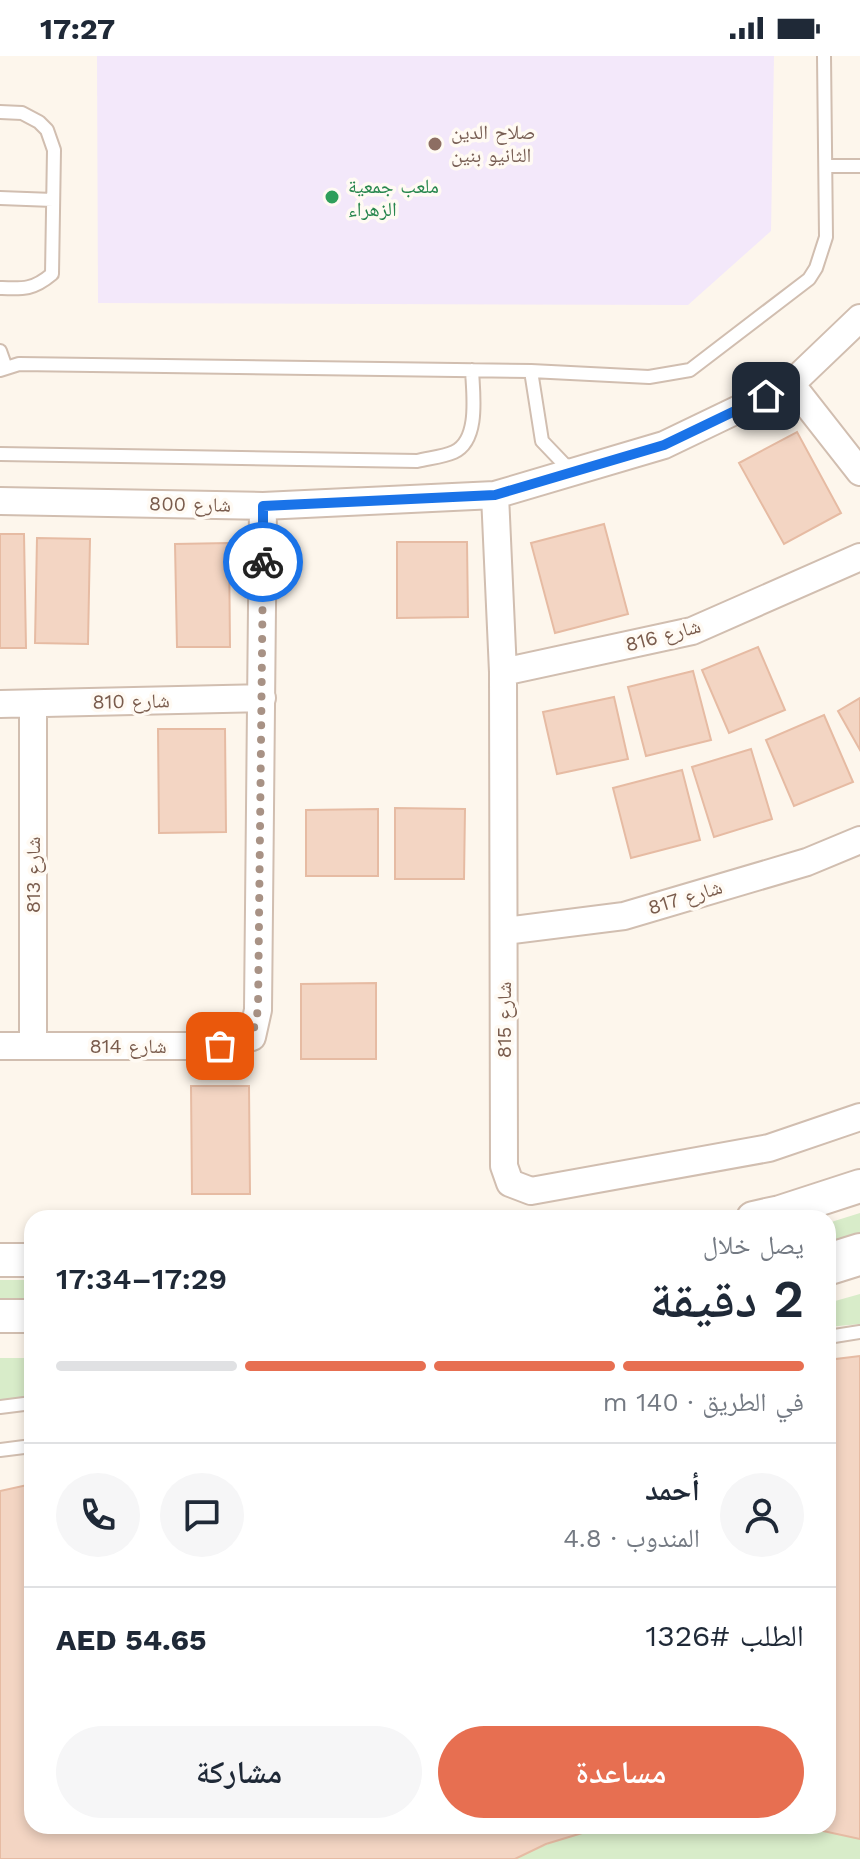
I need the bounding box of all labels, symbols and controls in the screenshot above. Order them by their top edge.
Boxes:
text: 17:27 [40,11,115,46]
place label: صلاح الدين الثانيو بنين [451,120,536,167]
marker: صلاح الدين الثانيو بنين [426,135,444,153]
place label: ملعب جمعية الزهراء [348,174,439,221]
marker: ملعب جمعية الزهراء [323,188,341,206]
pin [732,362,800,430]
icon: home [744,374,788,418]
street label: شارع 800 [149,491,231,518]
courier [223,522,303,602]
icon: bike [241,540,285,584]
street label: شارع 816 [623,613,704,658]
street label: شارع 810 [92,688,170,715]
street label: شارع 813 [21,837,46,913]
street label: شارع 817 [645,874,725,921]
street label: شارع 815 [492,982,517,1058]
pin [186,1012,254,1080]
icon: bag [198,1024,242,1068]
street label: شارع 814 [89,1034,167,1059]
text: يصل خلال [703,1230,804,1260]
text: 17:29–17:34 [56,1261,227,1296]
text: 2 دقيقة [649,1269,804,1330]
text: في الطريق · 140 m [603,1387,804,1417]
text: أحمد [645,1472,700,1507]
button: phone [56,1473,140,1557]
button: chat [160,1473,244,1557]
button: person [720,1473,804,1557]
text: المندوب · 4.8 [563,1523,700,1553]
text: الطلب #1326 [645,1618,804,1653]
text: AED 54.65 [56,1622,207,1657]
button: مشاركة [56,1726,422,1818]
button: مساعدة [438,1726,804,1818]

